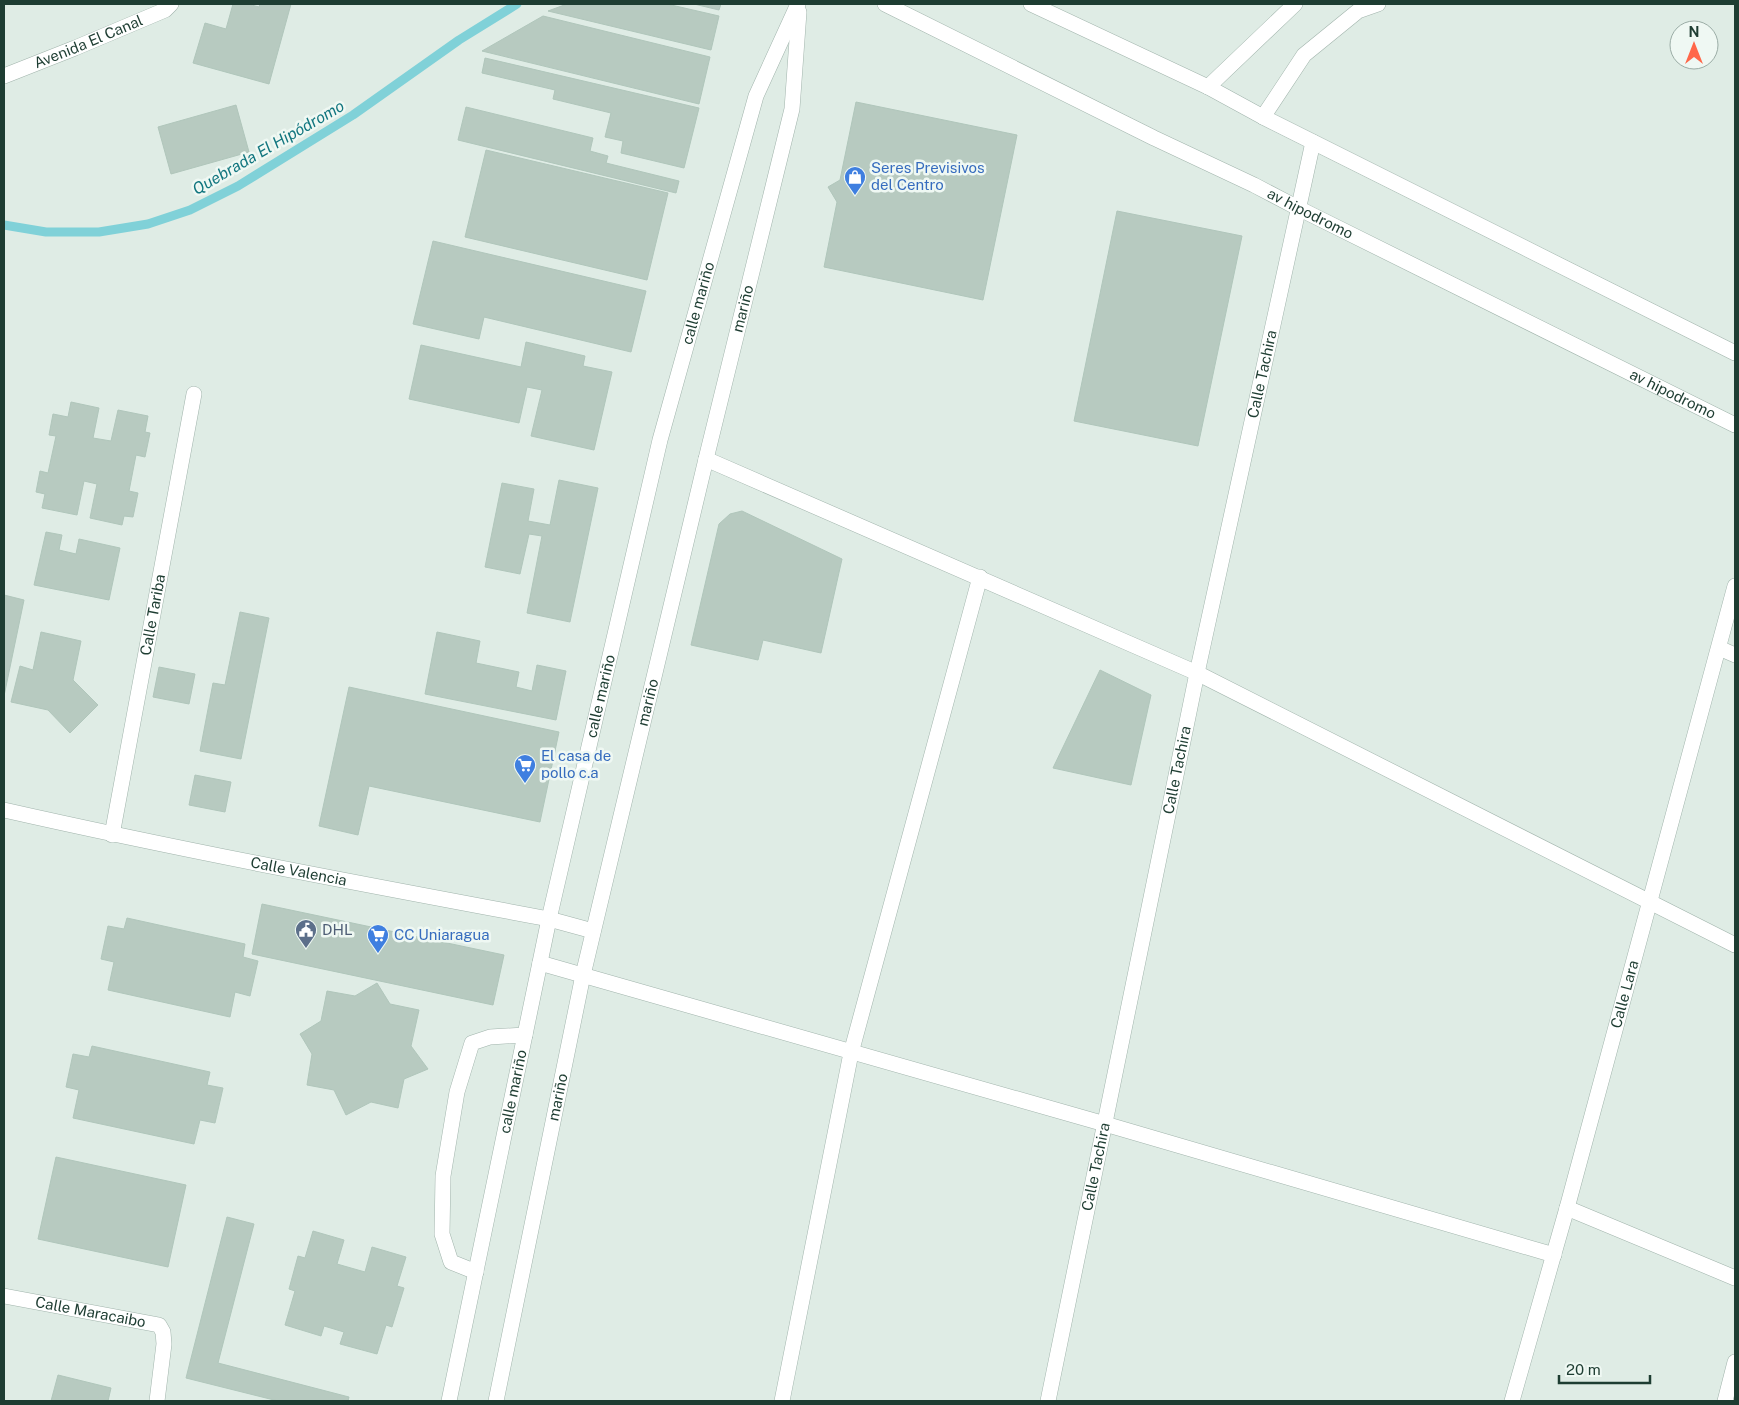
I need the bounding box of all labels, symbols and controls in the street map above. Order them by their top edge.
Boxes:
street label: Avenida El Canal [31,11,145,71]
north arrow [1669,20,1719,70]
text: N [1689,24,1699,40]
water label: Quebrada El Hipódromo [189,96,348,199]
place label: Seres Previsivos del Centro [871,159,985,193]
shop icon: Seres Previsivos del Centro [843,165,867,196]
street label: av hipodromo [1265,184,1356,242]
street label: calle mariño [678,260,717,346]
street label: mariño [728,283,756,334]
street label: Calle Tachira [1244,328,1280,420]
street label: av hipodromo [1627,365,1719,422]
street label: Calle Tariba [137,573,168,657]
street label: calle mariño [582,653,618,739]
street label: mariño [634,677,661,728]
street label: Calle Tachira [1159,724,1194,816]
place label: El casa de pollo c.a [541,747,611,781]
supermarket icon: El casa de pollo c.a [513,753,537,784]
street label: Calle Valencia [249,853,348,889]
public building icon: DHL [294,918,318,949]
place label: DHL [322,921,353,938]
supermarket icon: CC Uniaragua [366,923,390,954]
place label: CC Uniaragua [394,926,489,943]
street label: Calle Lara [1607,958,1642,1030]
street label: calle mariño [496,1048,530,1135]
street label: mariño [544,1072,571,1122]
street label: Calle Tachira [1078,1121,1113,1212]
street label: Calle Maracaibo [34,1293,147,1330]
scale bar [1559,1352,1650,1384]
text: 20 m [1566,1361,1601,1378]

